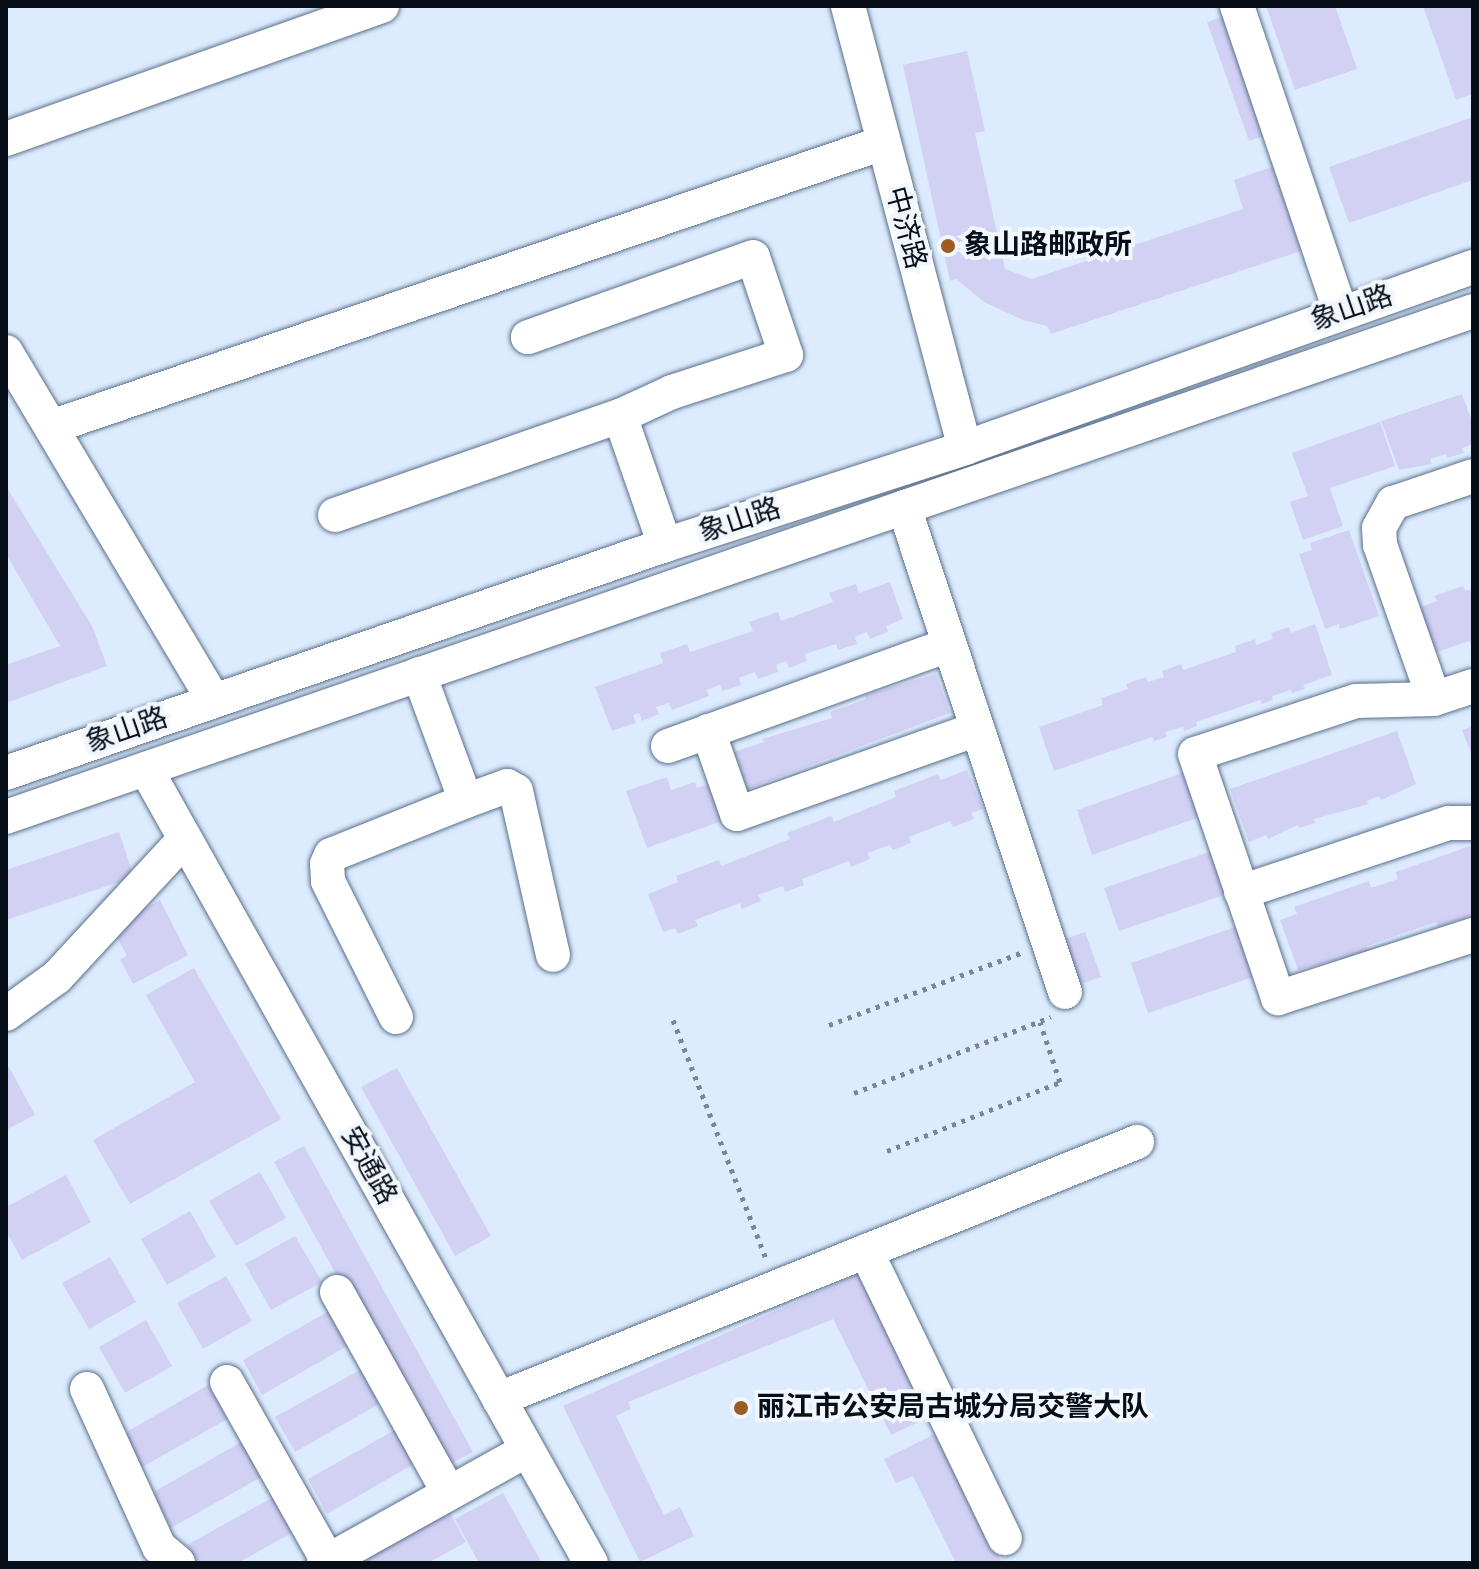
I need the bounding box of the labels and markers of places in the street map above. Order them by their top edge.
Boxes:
place label: 象山路邮政所 [964,229,1132,263]
marker: 象山路邮政所 [939,237,957,255]
place label: 丽江市公安局古城分局交警大队 [757,1391,1149,1425]
marker: 丽江市公安局古城分局交警大队 [732,1399,750,1417]

